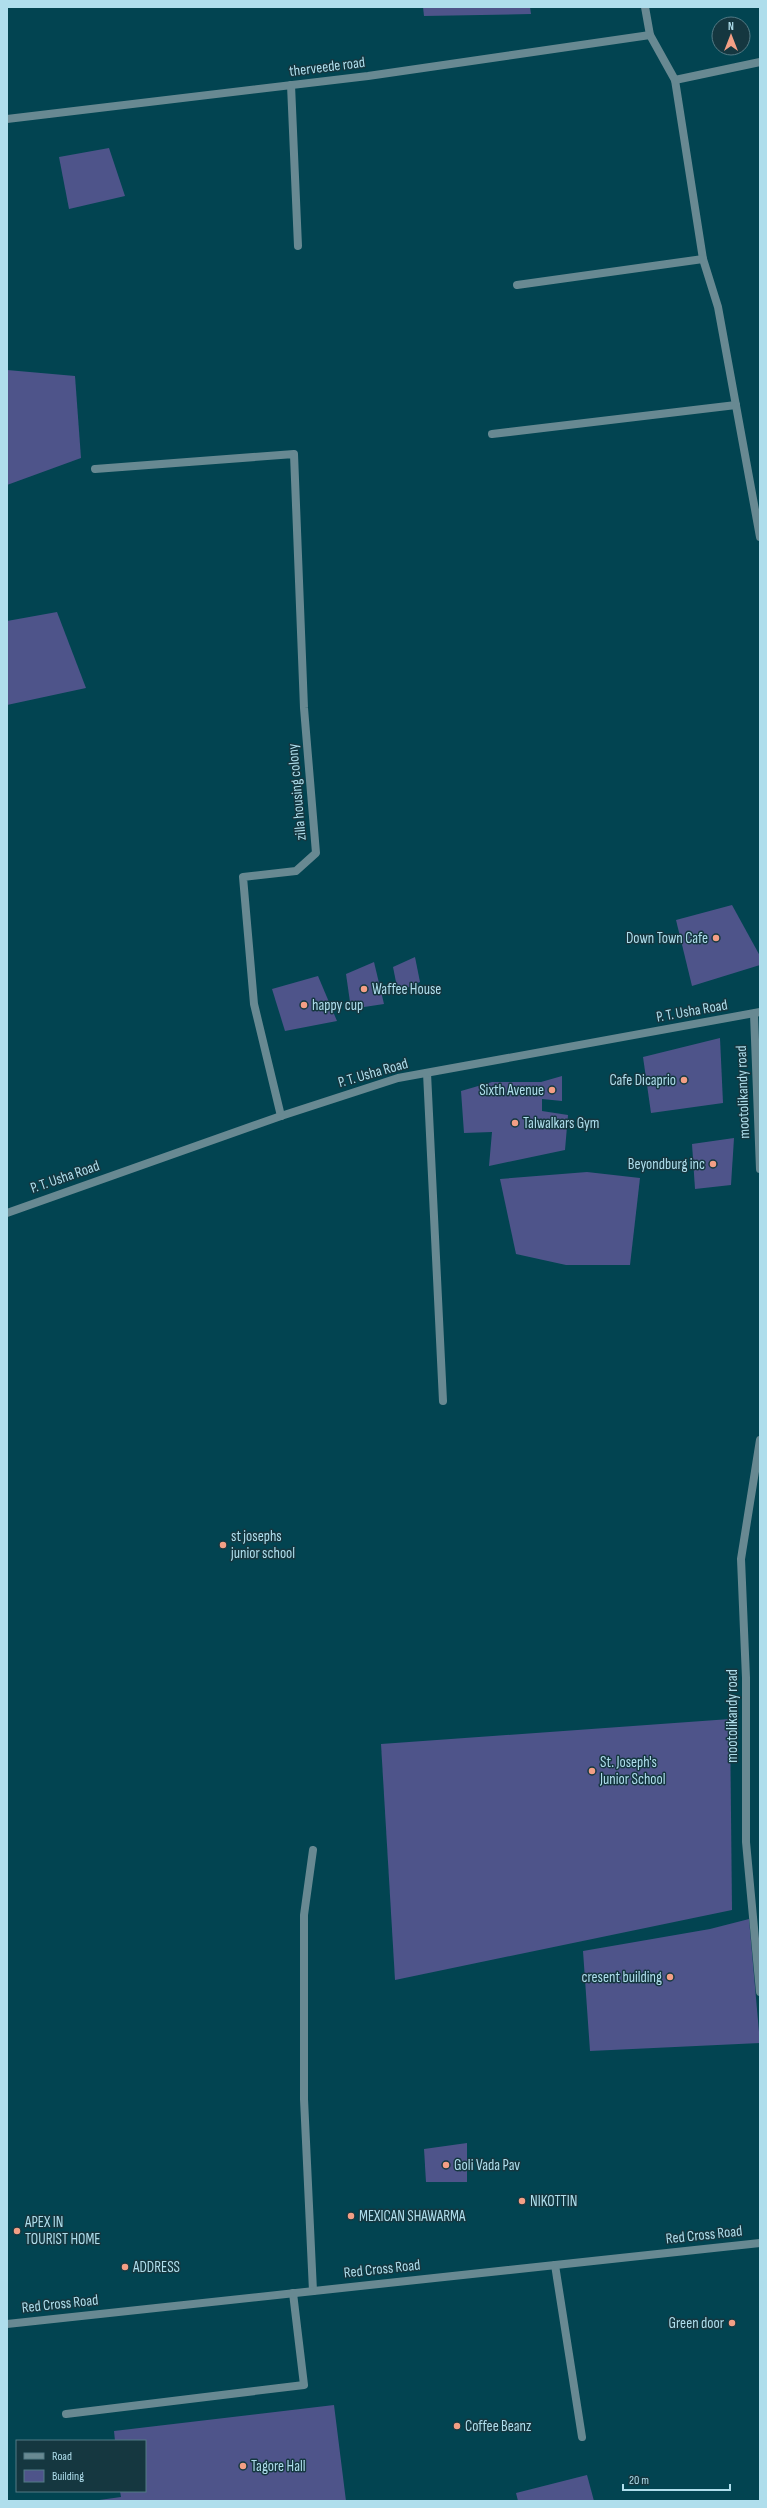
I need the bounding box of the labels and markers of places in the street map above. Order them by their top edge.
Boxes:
place label: Down Town Cafe [626,929,708,948]
marker: Down Town Cafe [711,933,721,943]
place label: Waffee House [372,980,441,999]
marker: Waffee House [359,984,369,994]
place label: happy cup [312,996,363,1015]
marker: happy cup [299,1000,309,1010]
place label: Cafe Dicaprio [610,1071,676,1090]
marker: Cafe Dicaprio [679,1075,689,1085]
place label: Sixth Avenue [479,1081,544,1100]
marker: Sixth Avenue [547,1085,557,1095]
place label: Talwalkars Gym [523,1114,600,1133]
marker: Talwalkars Gym [510,1118,520,1128]
place label: Beyondburg inc [628,1155,705,1174]
marker: Beyondburg inc [708,1159,718,1169]
place label: st josephs junior school [230,1527,295,1563]
marker: st josephs junior school [218,1540,228,1550]
place label: St. Joseph's Junior School [599,1753,666,1789]
marker: St. Joseph's Junior School [587,1766,597,1776]
place label: cresent building [582,1968,662,1987]
marker: cresent building [665,1972,675,1982]
place label: Goli Vada Pav [454,2156,520,2175]
marker: Goli Vada Pav [441,2160,451,2170]
place label: NIKOTTIN [530,2192,577,2211]
marker: NIKOTTIN [517,2196,527,2206]
place label: MEXICAN SHAWARMA [359,2207,466,2226]
marker: MEXICAN SHAWARMA [346,2211,356,2221]
place label: APEX IN TOURIST HOME [24,2213,101,2249]
marker: APEX IN TOURIST HOME [12,2226,22,2236]
place label: ADDRESS [132,2258,180,2277]
marker: ADDRESS [120,2262,130,2272]
place label: Green door [669,2314,725,2333]
marker: Green door [727,2318,737,2328]
place label: Coffee Beanz [465,2417,532,2436]
marker: Coffee Beanz [452,2421,462,2431]
place label: Tagore Hall [251,2457,305,2476]
marker: Tagore Hall [238,2461,248,2471]

